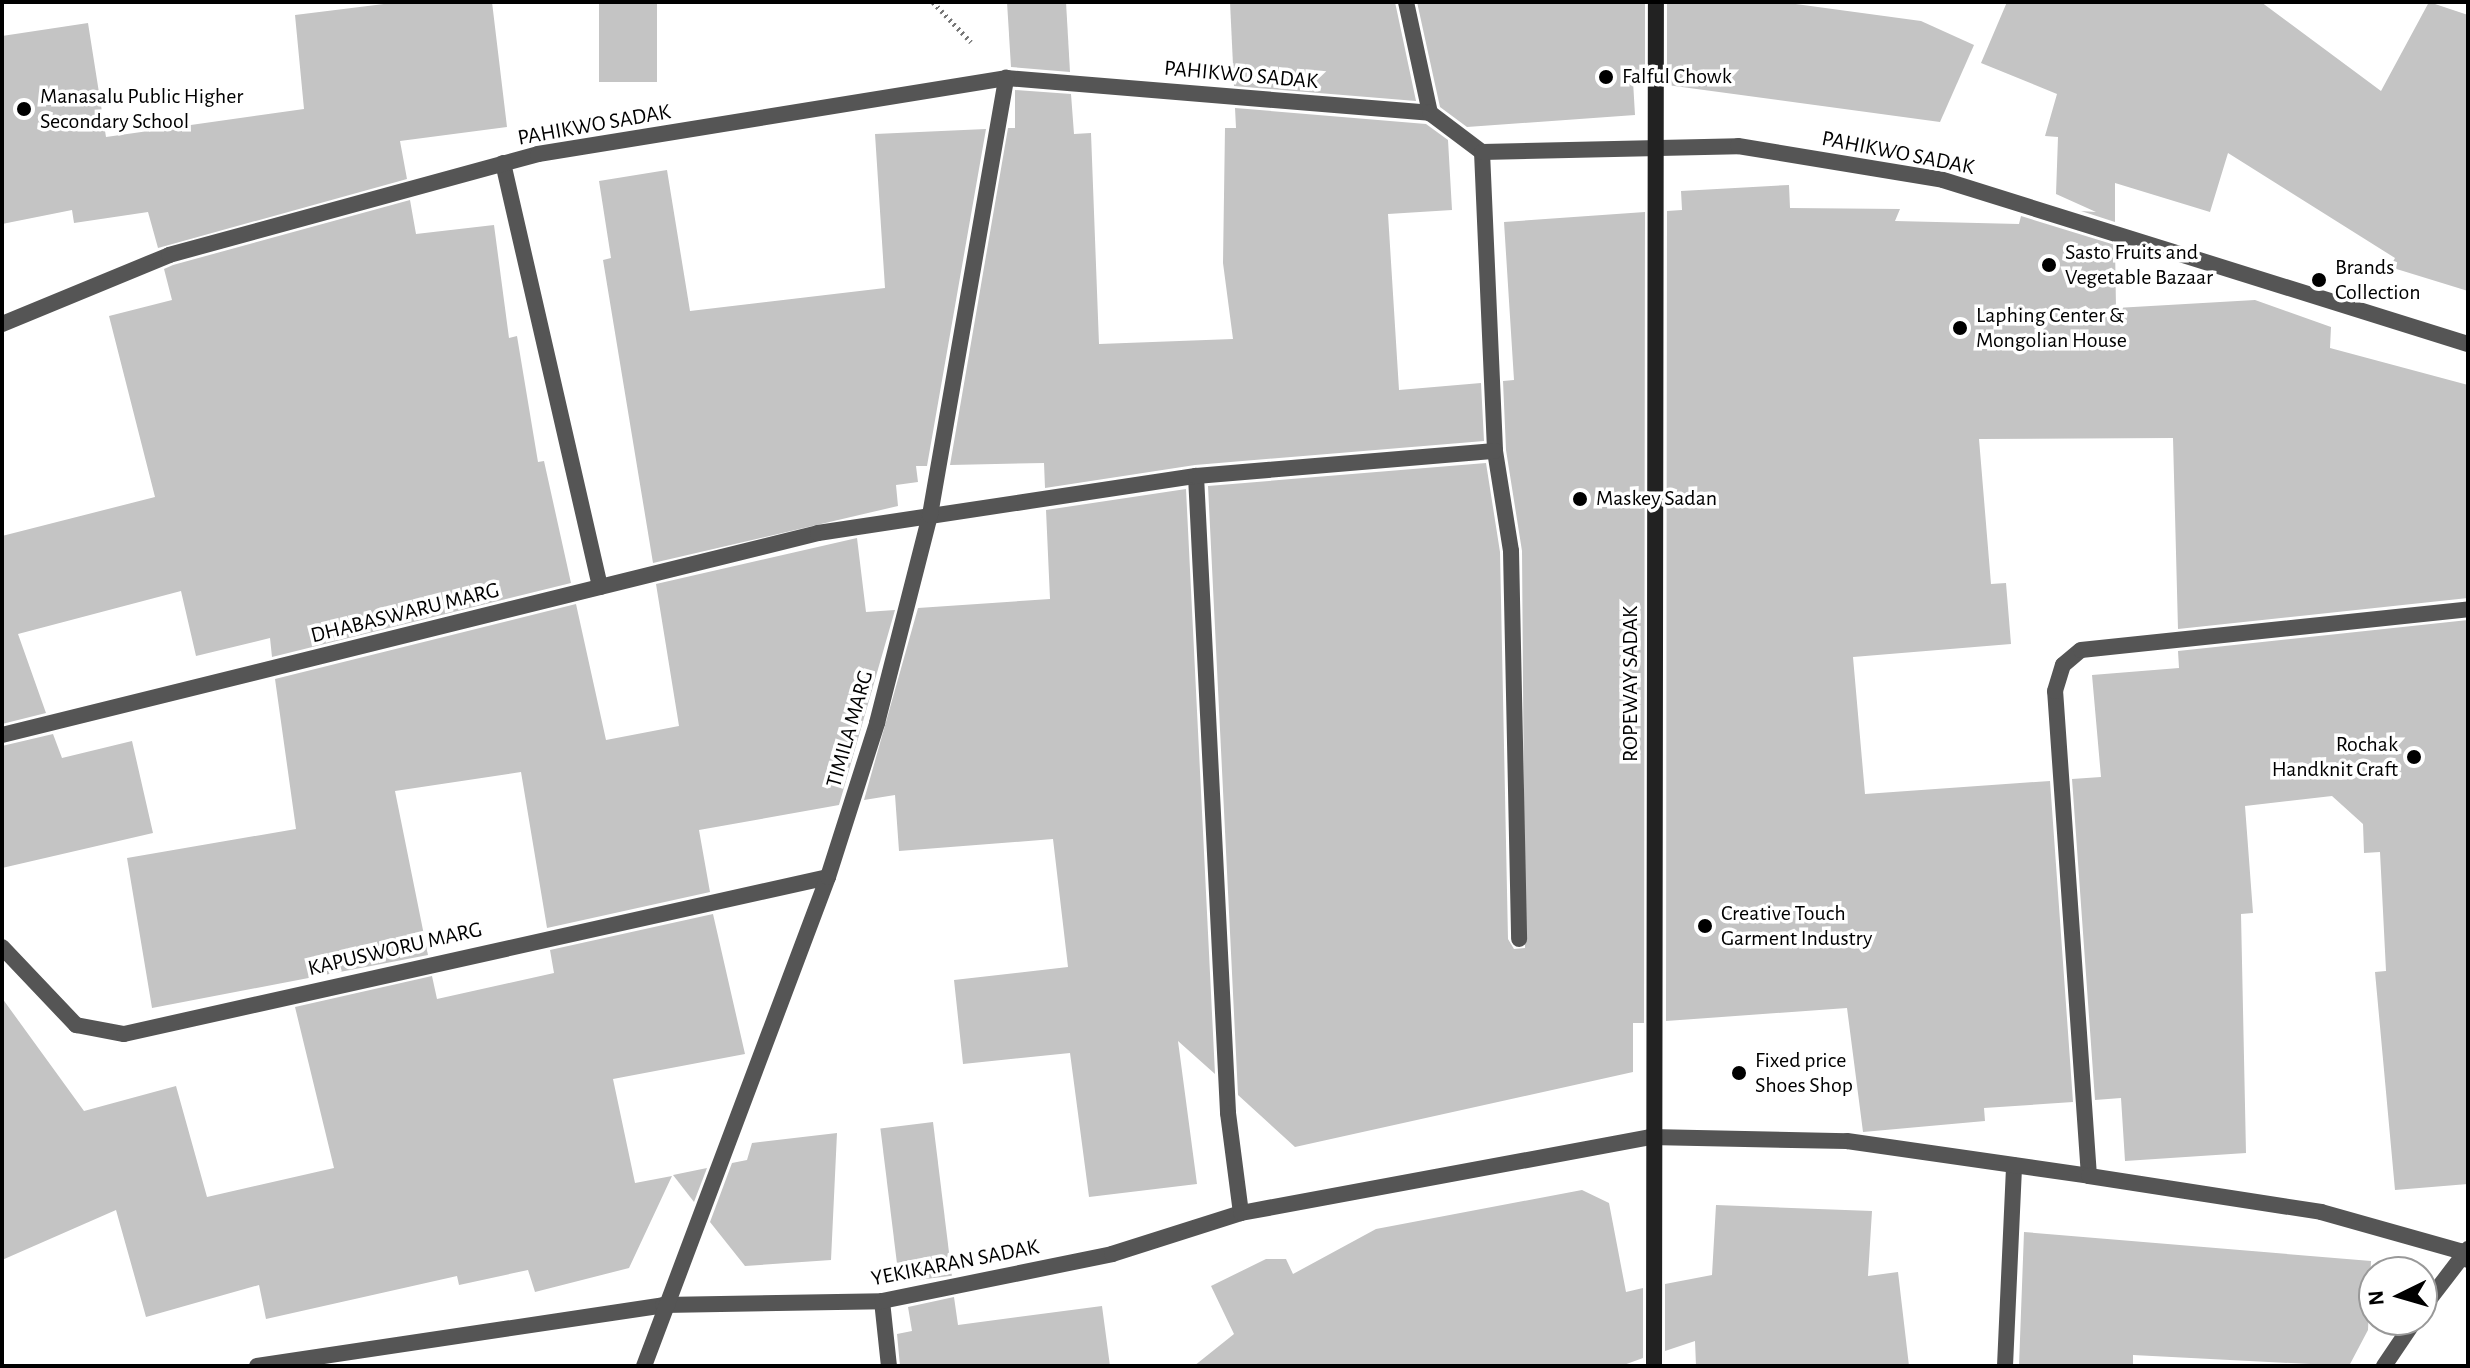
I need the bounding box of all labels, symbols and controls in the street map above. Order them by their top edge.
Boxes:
street label: PAHIKWO SADAK [1163,55,1319,95]
place label: Falful Chowk [1622,64,1732,90]
marker: Falful Chowk [1597,68,1615,86]
place label: Manasalu Public Higher Secondary School [40,83,243,134]
street label: PAHIKWO SADAK [516,99,672,151]
marker: Manasalu Public Higher Secondary School [15,100,33,118]
street label: PAHIKWO SADAK [1820,125,1976,181]
place label: Sasto Fruits and Vegetable Bazaar [2065,239,2213,290]
place label: Brands Collection [2335,254,2421,306]
marker: Sasto Fruits and Vegetable Bazaar [2040,256,2058,274]
marker: Brands Collection [2310,271,2328,289]
place label: Laphing Center & Mongolian House [1976,302,2127,354]
marker: Laphing Center & Mongolian House [1951,319,1969,337]
place label: Maskey Sadan [1596,486,1717,512]
marker: Maskey Sadan [1571,490,1589,508]
street label: DHABASWARU MARG [308,577,502,649]
street label: ROPEWAY SADAK [1618,606,1644,762]
street label: TIMILA MARG [821,667,879,791]
place label: Rochak Handknit Craft [2272,731,2398,782]
marker: Rochak Handknit Craft [2405,748,2423,766]
place label: Creative Touch Garment Industry [1721,900,1872,952]
street label: KAPUSWORU MARG [305,916,485,982]
marker: Creative Touch Garment Industry [1696,917,1714,935]
place label: Fixed price Shoes Shop [1755,1047,1853,1098]
marker: Fixed price Shoes Shop [1730,1064,1748,1082]
street label: YEKIKARAN SADAK [869,1234,1041,1292]
north arrow [2358,1256,2438,1336]
text: N [2364,1289,2388,1307]

